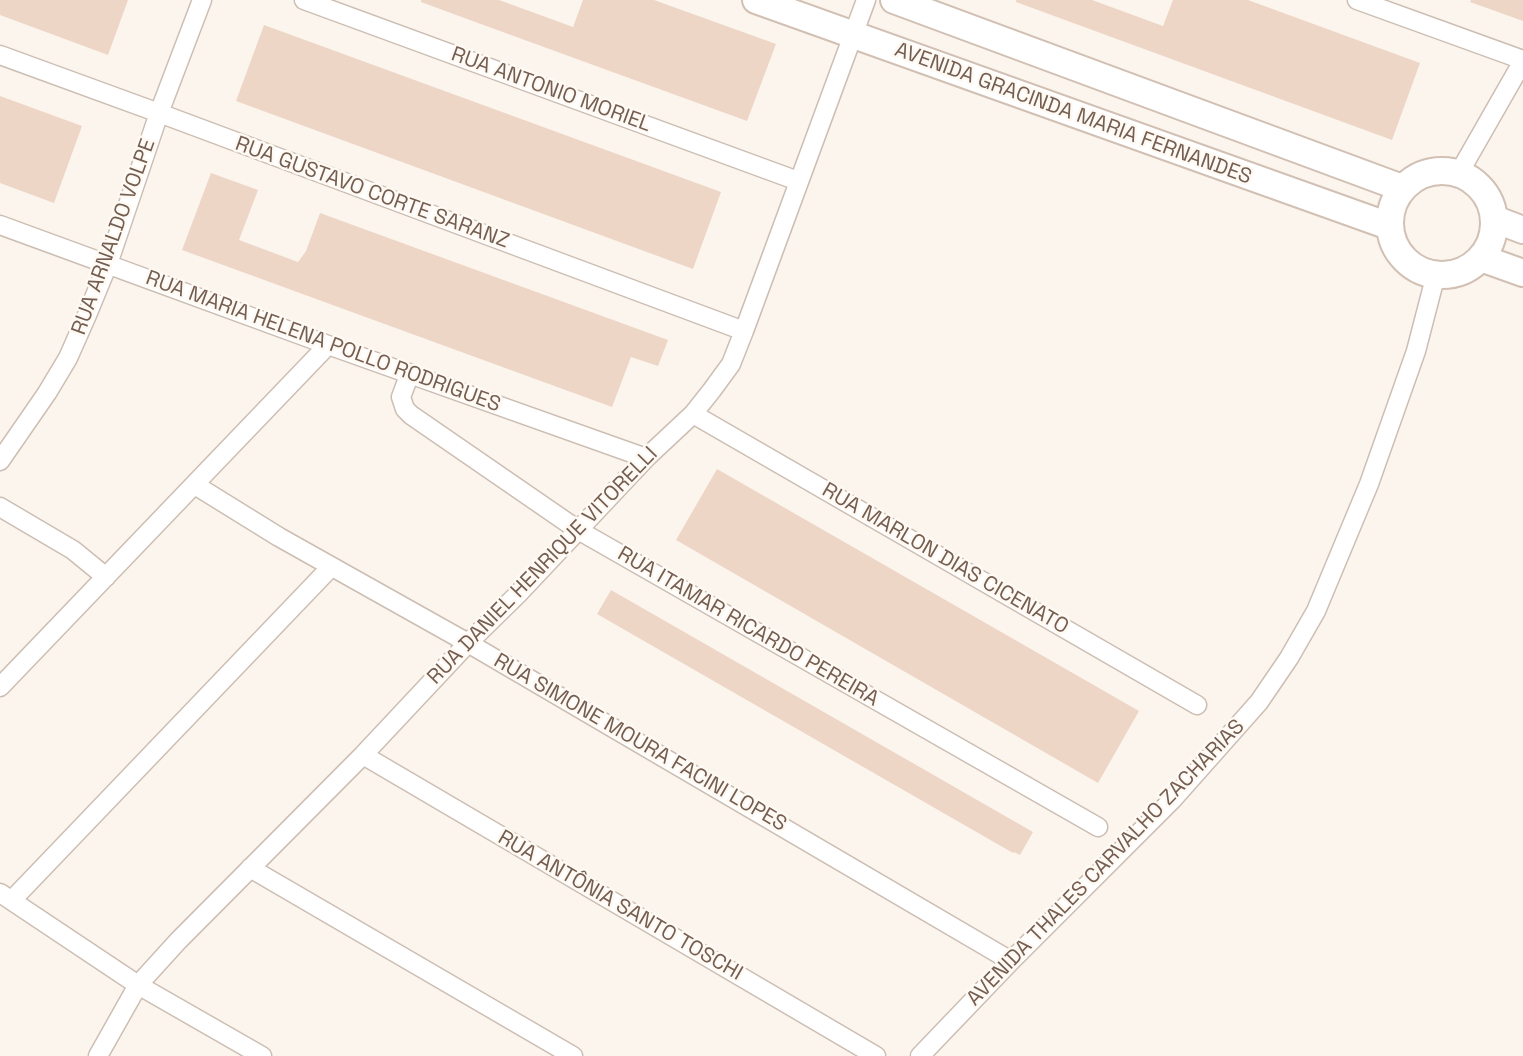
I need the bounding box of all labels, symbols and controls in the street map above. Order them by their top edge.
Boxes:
street label: AVENIDA GRACINDA MARIA FERNANDES [891,38,1255,190]
street label: RUA ANTONIO MORIEL [448,42,654,138]
street label: RUA GUSTAVO CORTE SARANZ [232,132,512,254]
street label: RUA ARNALDO VOLPE [67,136,161,338]
street label: RUA MARIA HELENA POLLO RODRIGUES [142,266,504,418]
street label: RUA DANIEL HENRIQUE VITORELLI [423,442,663,690]
street label: RUA MARLON DIAS CICENATO [817,478,1073,640]
street label: RUA ITAMAR RICARDO PEREIRA [613,542,883,712]
street label: RUA SIMONE MOURA FACINI LOPES [489,649,791,837]
street label: AVENIDA THALES CARVALHO ZACHARIAS [962,714,1250,1012]
street label: RUA ANTÔNIA SANTO TOSCHI [493,826,747,986]

